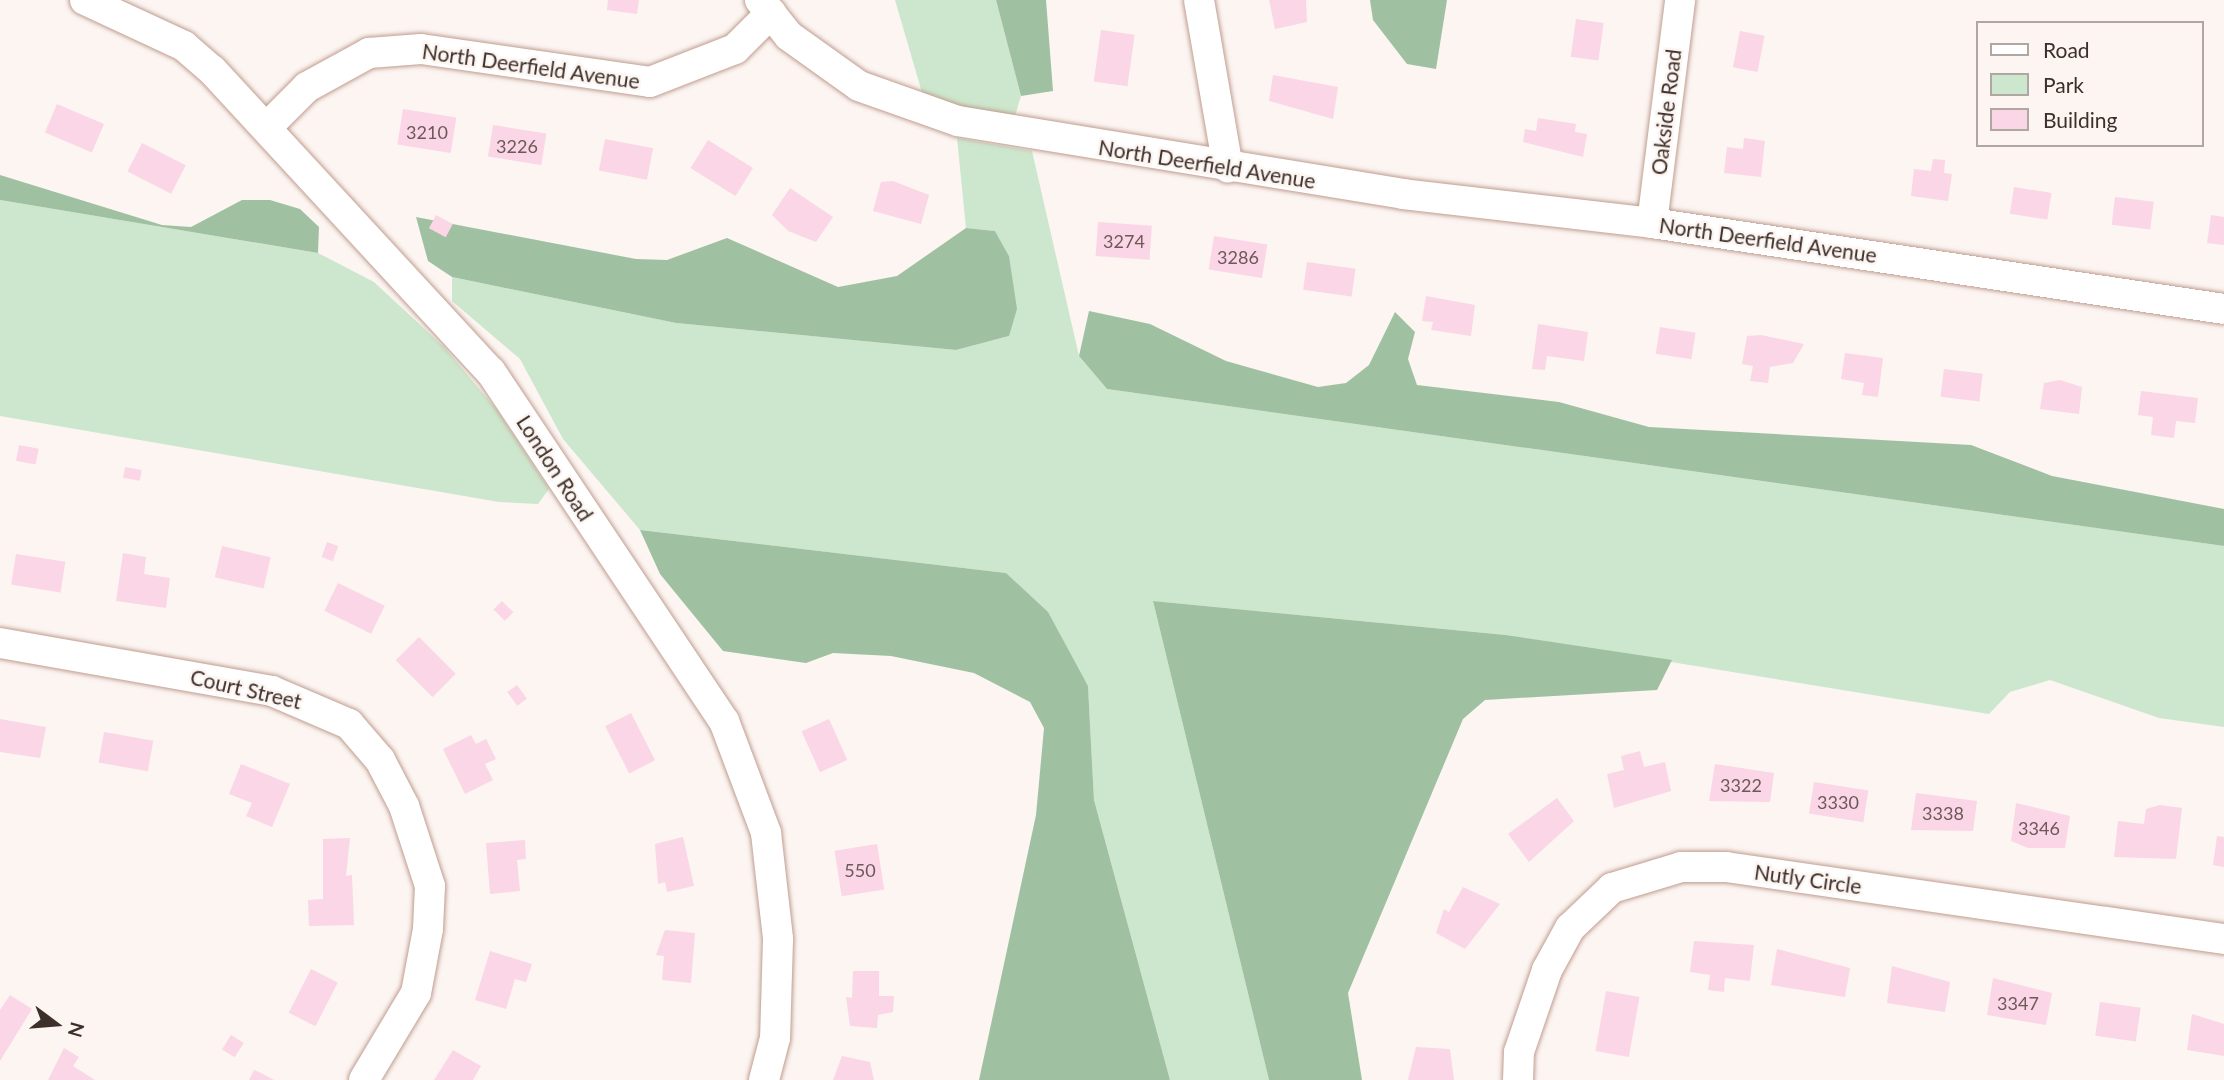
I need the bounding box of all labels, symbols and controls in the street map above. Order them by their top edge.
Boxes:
legend [1976,21,2203,147]
text: Road [2043,37,2090,62]
street label: North Deerfield Avenue [420,38,642,94]
street label: Oakside Road [1646,48,1686,176]
text: Park [2043,72,2084,97]
text: Building [2043,107,2118,132]
house number: 3210 [406,121,448,143]
street label: North Deerfield Avenue [1096,134,1318,194]
house number: 3226 [496,135,538,157]
street label: North Deerfield Avenue [1657,212,1879,268]
house number: 3274 [1103,230,1145,252]
house number: 3286 [1217,246,1259,268]
street label: London Road [511,410,599,526]
street label: Court Street [188,664,304,714]
house number: 3322 [1720,774,1762,796]
house number: 3330 [1817,791,1859,813]
house number: 3338 [1922,802,1964,824]
house number: 3346 [2018,817,2060,839]
house number: 550 [844,859,876,881]
street label: Nutly Circle [1752,859,1864,899]
north arrow [21,989,91,1059]
house number: 3347 [1997,992,2039,1014]
text: N [64,1020,90,1040]

